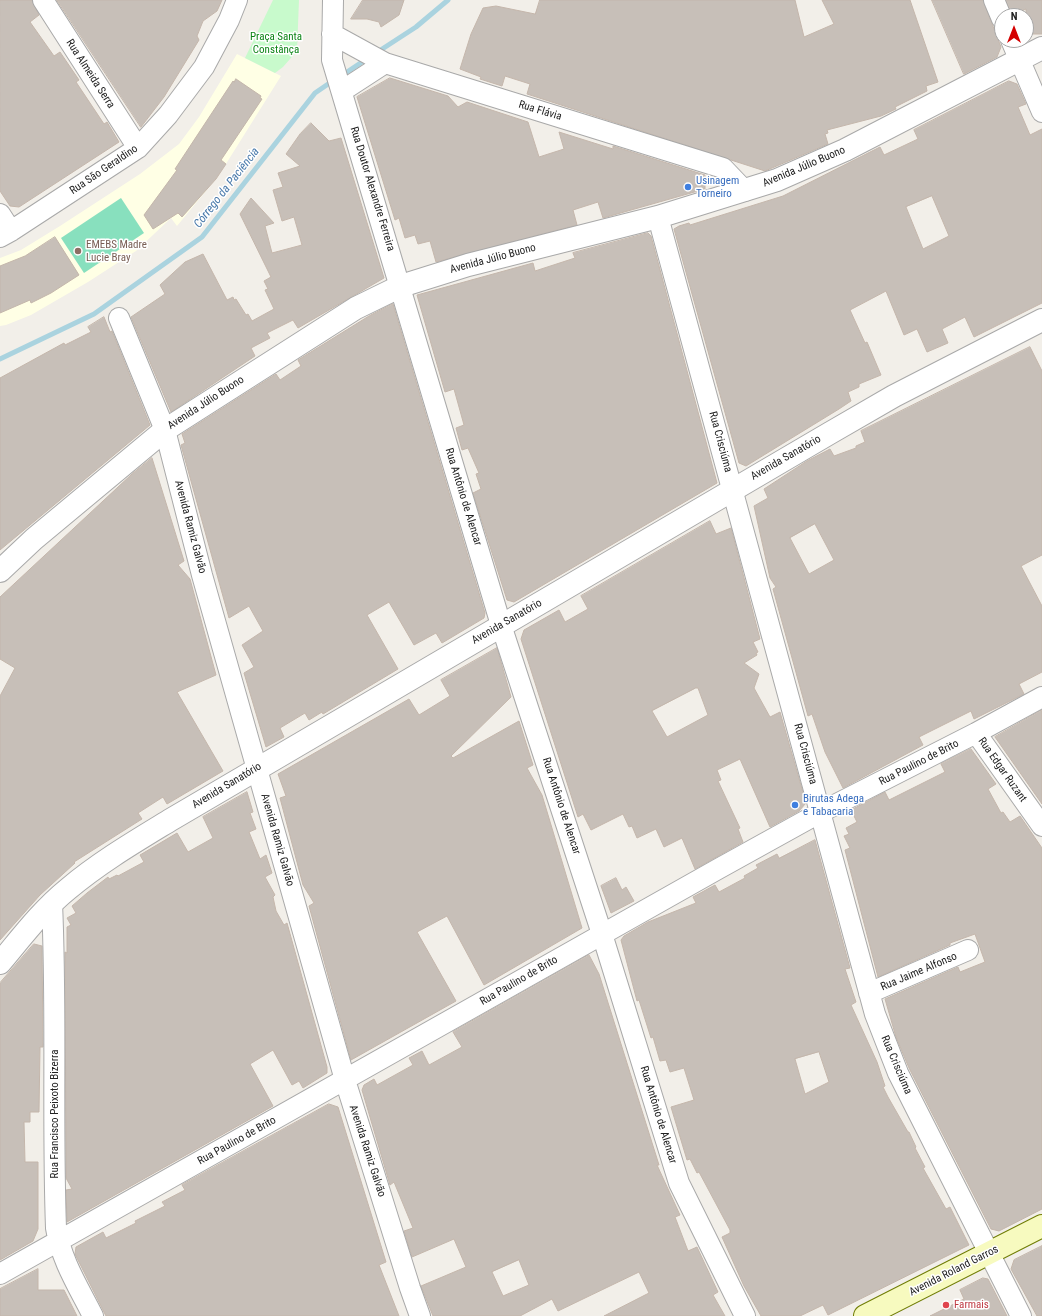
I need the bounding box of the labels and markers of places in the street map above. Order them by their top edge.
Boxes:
place label: Usinagem Torneiro [696,174,739,200]
marker: Usinagem Torneiro [683,182,693,192]
place label: EMEBS Madre Lucie Bray [86,238,147,264]
marker: EMEBS Madre Lucie Bray [73,246,83,256]
place label: Birutas Adega e Tabacaria [803,792,864,818]
marker: Birutas Adega e Tabacaria [790,800,800,810]
place label: Farmais [954,1298,989,1312]
marker: Farmais [941,1300,951,1310]

